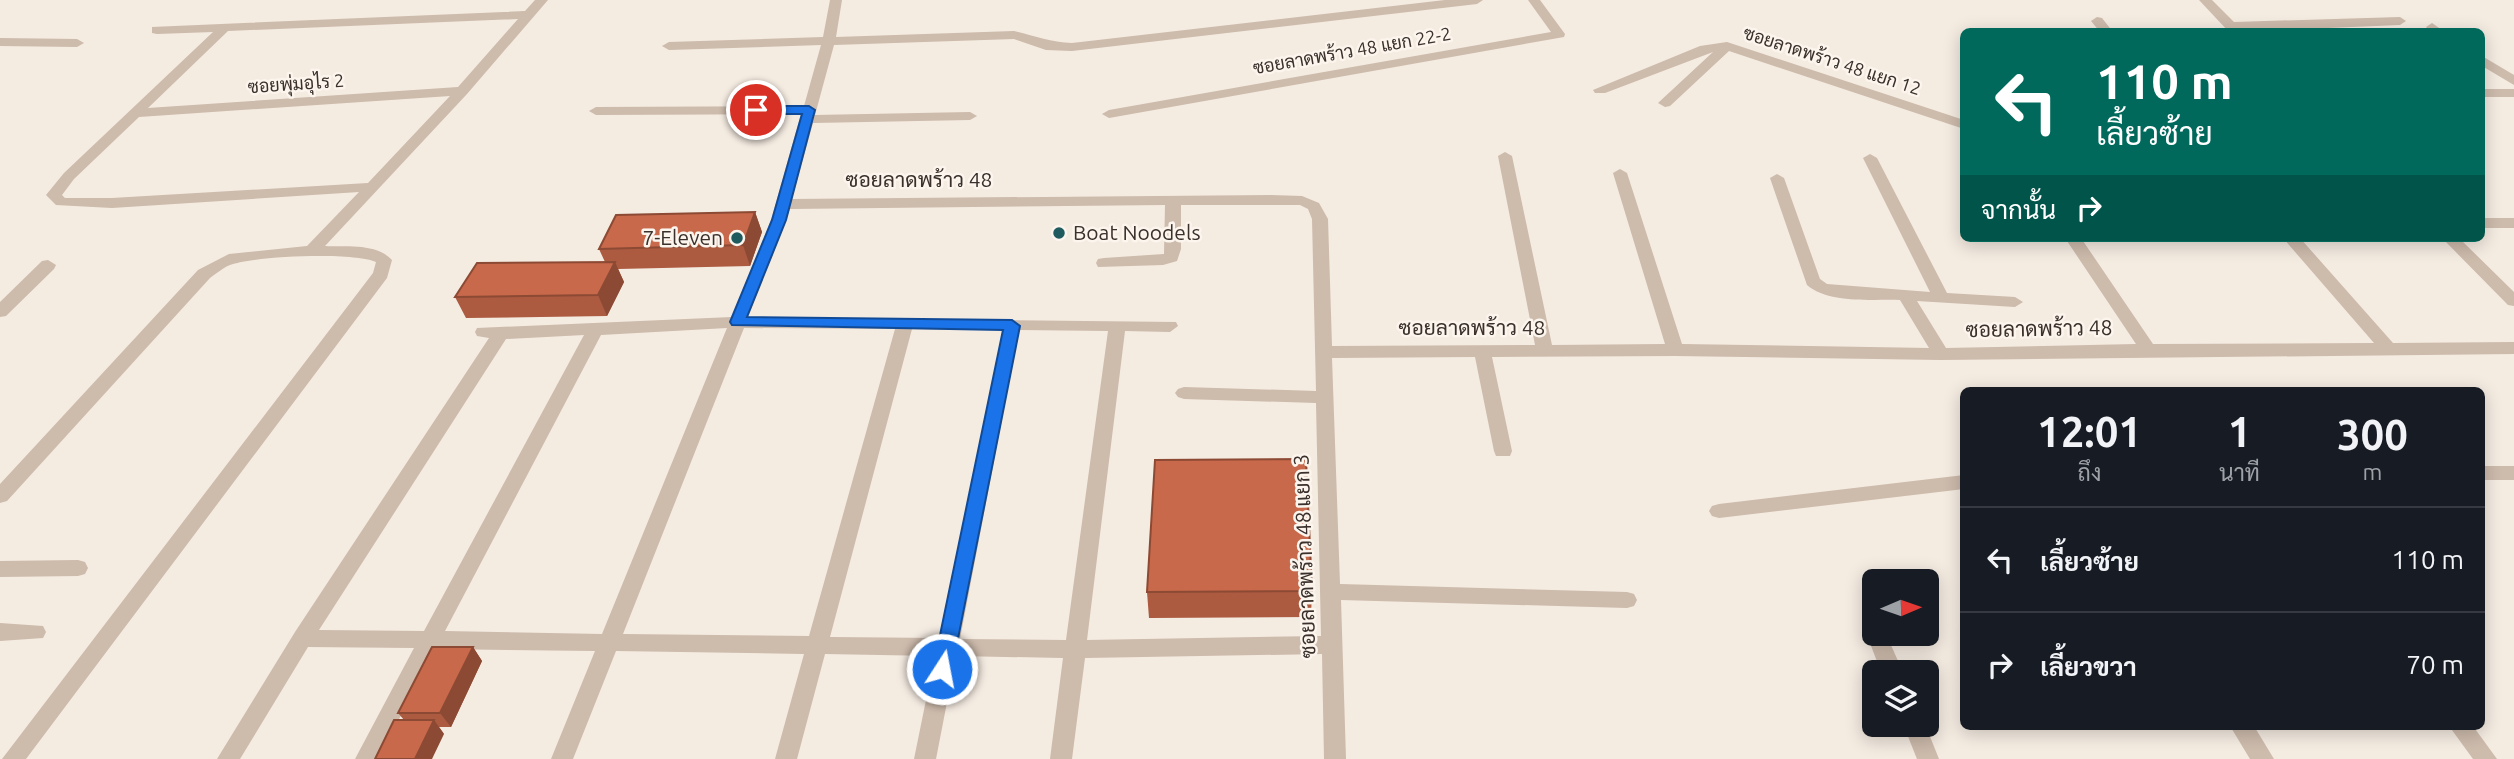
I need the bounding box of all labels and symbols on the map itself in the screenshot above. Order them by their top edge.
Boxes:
street label: ซอยลาดพร้าว 48 แยก 12 [1741,21,1924,98]
street label: ซอยลาดพร้าว 48 แยก 22-2 [1251,22,1452,77]
street label: ซอยพุ่มอุไร 2 [247,68,345,99]
pin [726,80,786,140]
street label: ซอยลาดพร้าว 48 [846,167,992,191]
place label: Boat Noodels [1073,220,1201,244]
place label: 7-Eleven [642,225,723,249]
marker: Boat Noodels [1051,225,1067,241]
marker: 7-Eleven [729,230,745,246]
street label: ซอยลาดพร้าว 48 [1399,315,1545,339]
street label: ซอยลาดพร้าว 48 [1965,315,2113,341]
street label: ซอยลาดพร้าว 48 แยก 3 [1288,453,1320,659]
north arrow [1862,569,1939,646]
position arrow [905,632,979,706]

